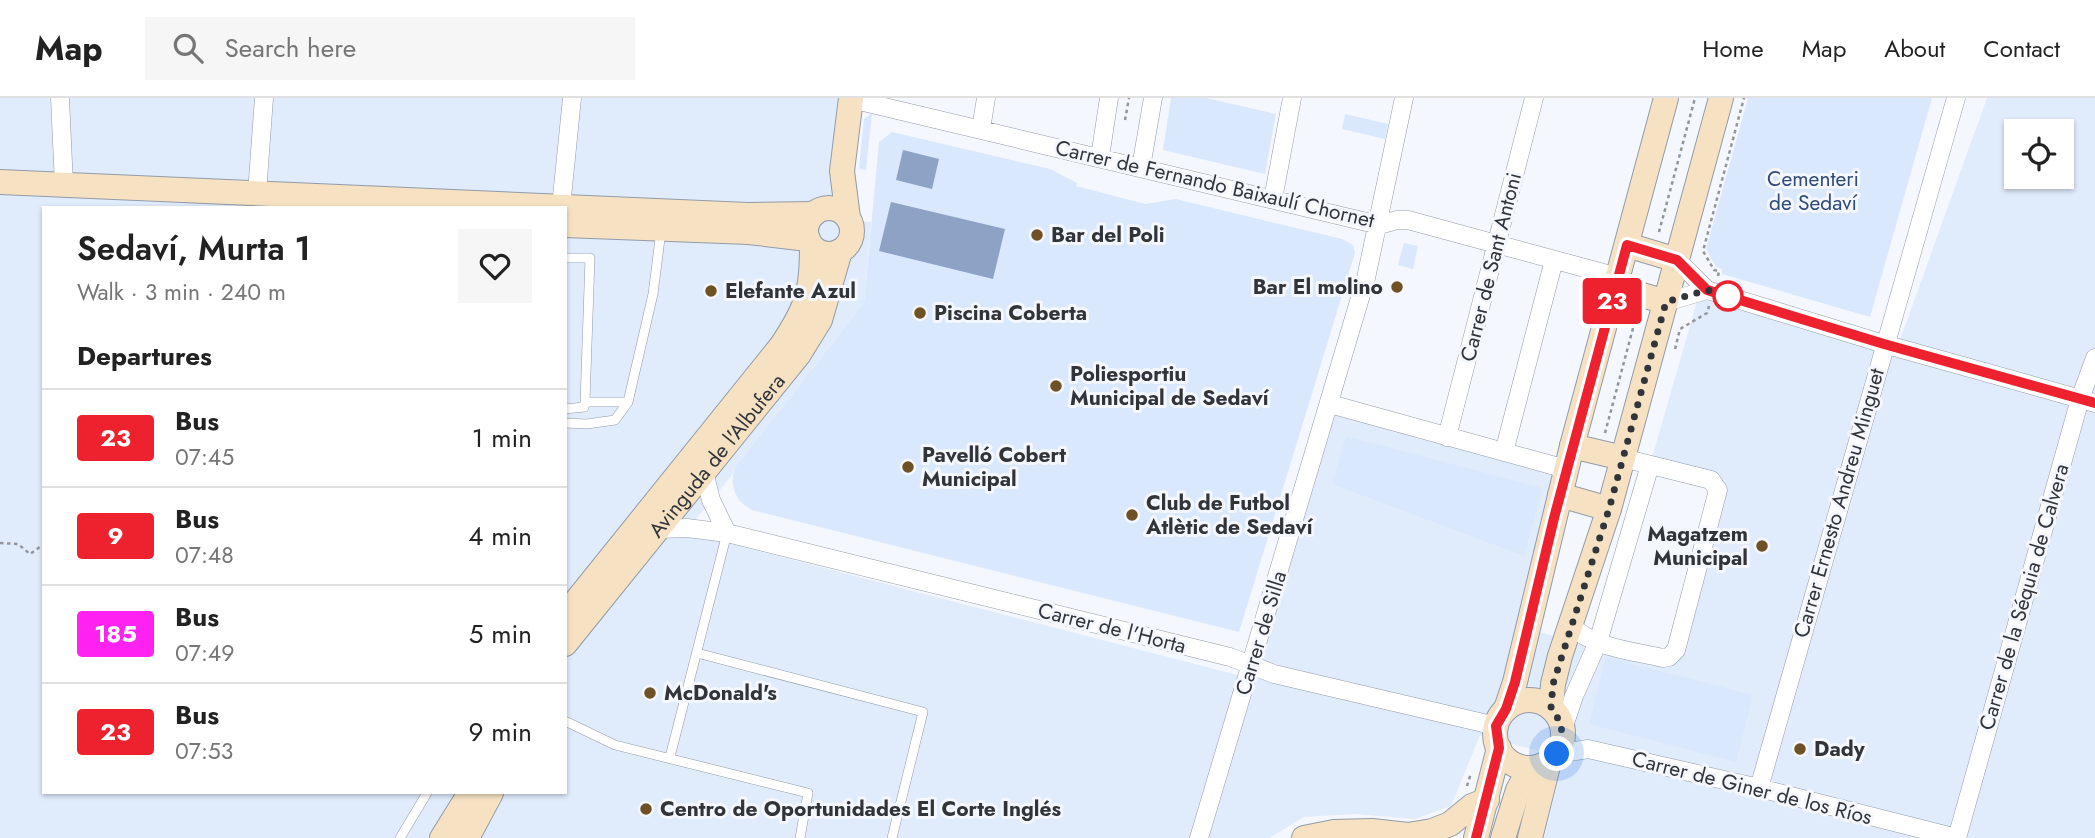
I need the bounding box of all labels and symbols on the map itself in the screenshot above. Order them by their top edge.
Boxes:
street label: Carrer de Fernando Baixaulí Chornet [1053,133,1377,235]
park label: Cementeri de Sedaví [1767,164,1859,218]
street label: Carrer de Sant Antoni [1453,169,1529,365]
place label: Bar del Poli [1051,220,1164,250]
marker: Bar del Poli [1029,227,1045,243]
place label: Bar El molino [1253,272,1383,302]
place label: Elefante Azul [725,276,856,306]
line badge: 23 [1580,278,1644,324]
marker: Bar El molino [1389,279,1405,295]
unlabelled marker [1713,281,1743,311]
marker: Elefante Azul [703,283,719,299]
place label: Piscina Coberta [934,298,1087,328]
marker: Piscina Coberta [912,305,928,321]
place label: Poliesportiu Municipal de Sedaví [1070,359,1270,413]
street label: Carrer Ernesto Andreu Minguet [1786,365,1892,641]
street label: Avinguda de l'Albufera [642,367,792,544]
marker: Poliesportiu Municipal de Sedaví [1048,378,1064,394]
place label: Pavelló Cobert Municipal [922,440,1066,494]
marker: Pavelló Cobert Municipal [900,459,916,475]
street label: Carrer de la Séquia de Calvera [1972,460,2076,734]
place label: Club de Futbol Atlètic de Sedaví [1145,488,1314,542]
marker: Club de Futbol Atlètic de Sedaví [1124,507,1140,523]
place label: Magatzem Municipal [1647,519,1748,573]
marker: Magatzem Municipal [1754,538,1770,554]
street label: Carrer de Silla [1228,567,1294,699]
street label: Carrer de l'Horta [1035,595,1189,661]
place label: McDonald's [664,678,777,708]
marker: McDonald's [642,685,658,701]
place label: Dady [1814,734,1866,764]
your location [1539,736,1574,771]
marker: Dady [1792,741,1808,757]
street label: Carrer de Giner de los Ríos [1629,744,1875,832]
place label: Centro de Oportunidades El Corte Inglés [660,794,1061,824]
marker: Centro de Oportunidades El Corte Inglés [638,801,654,817]

